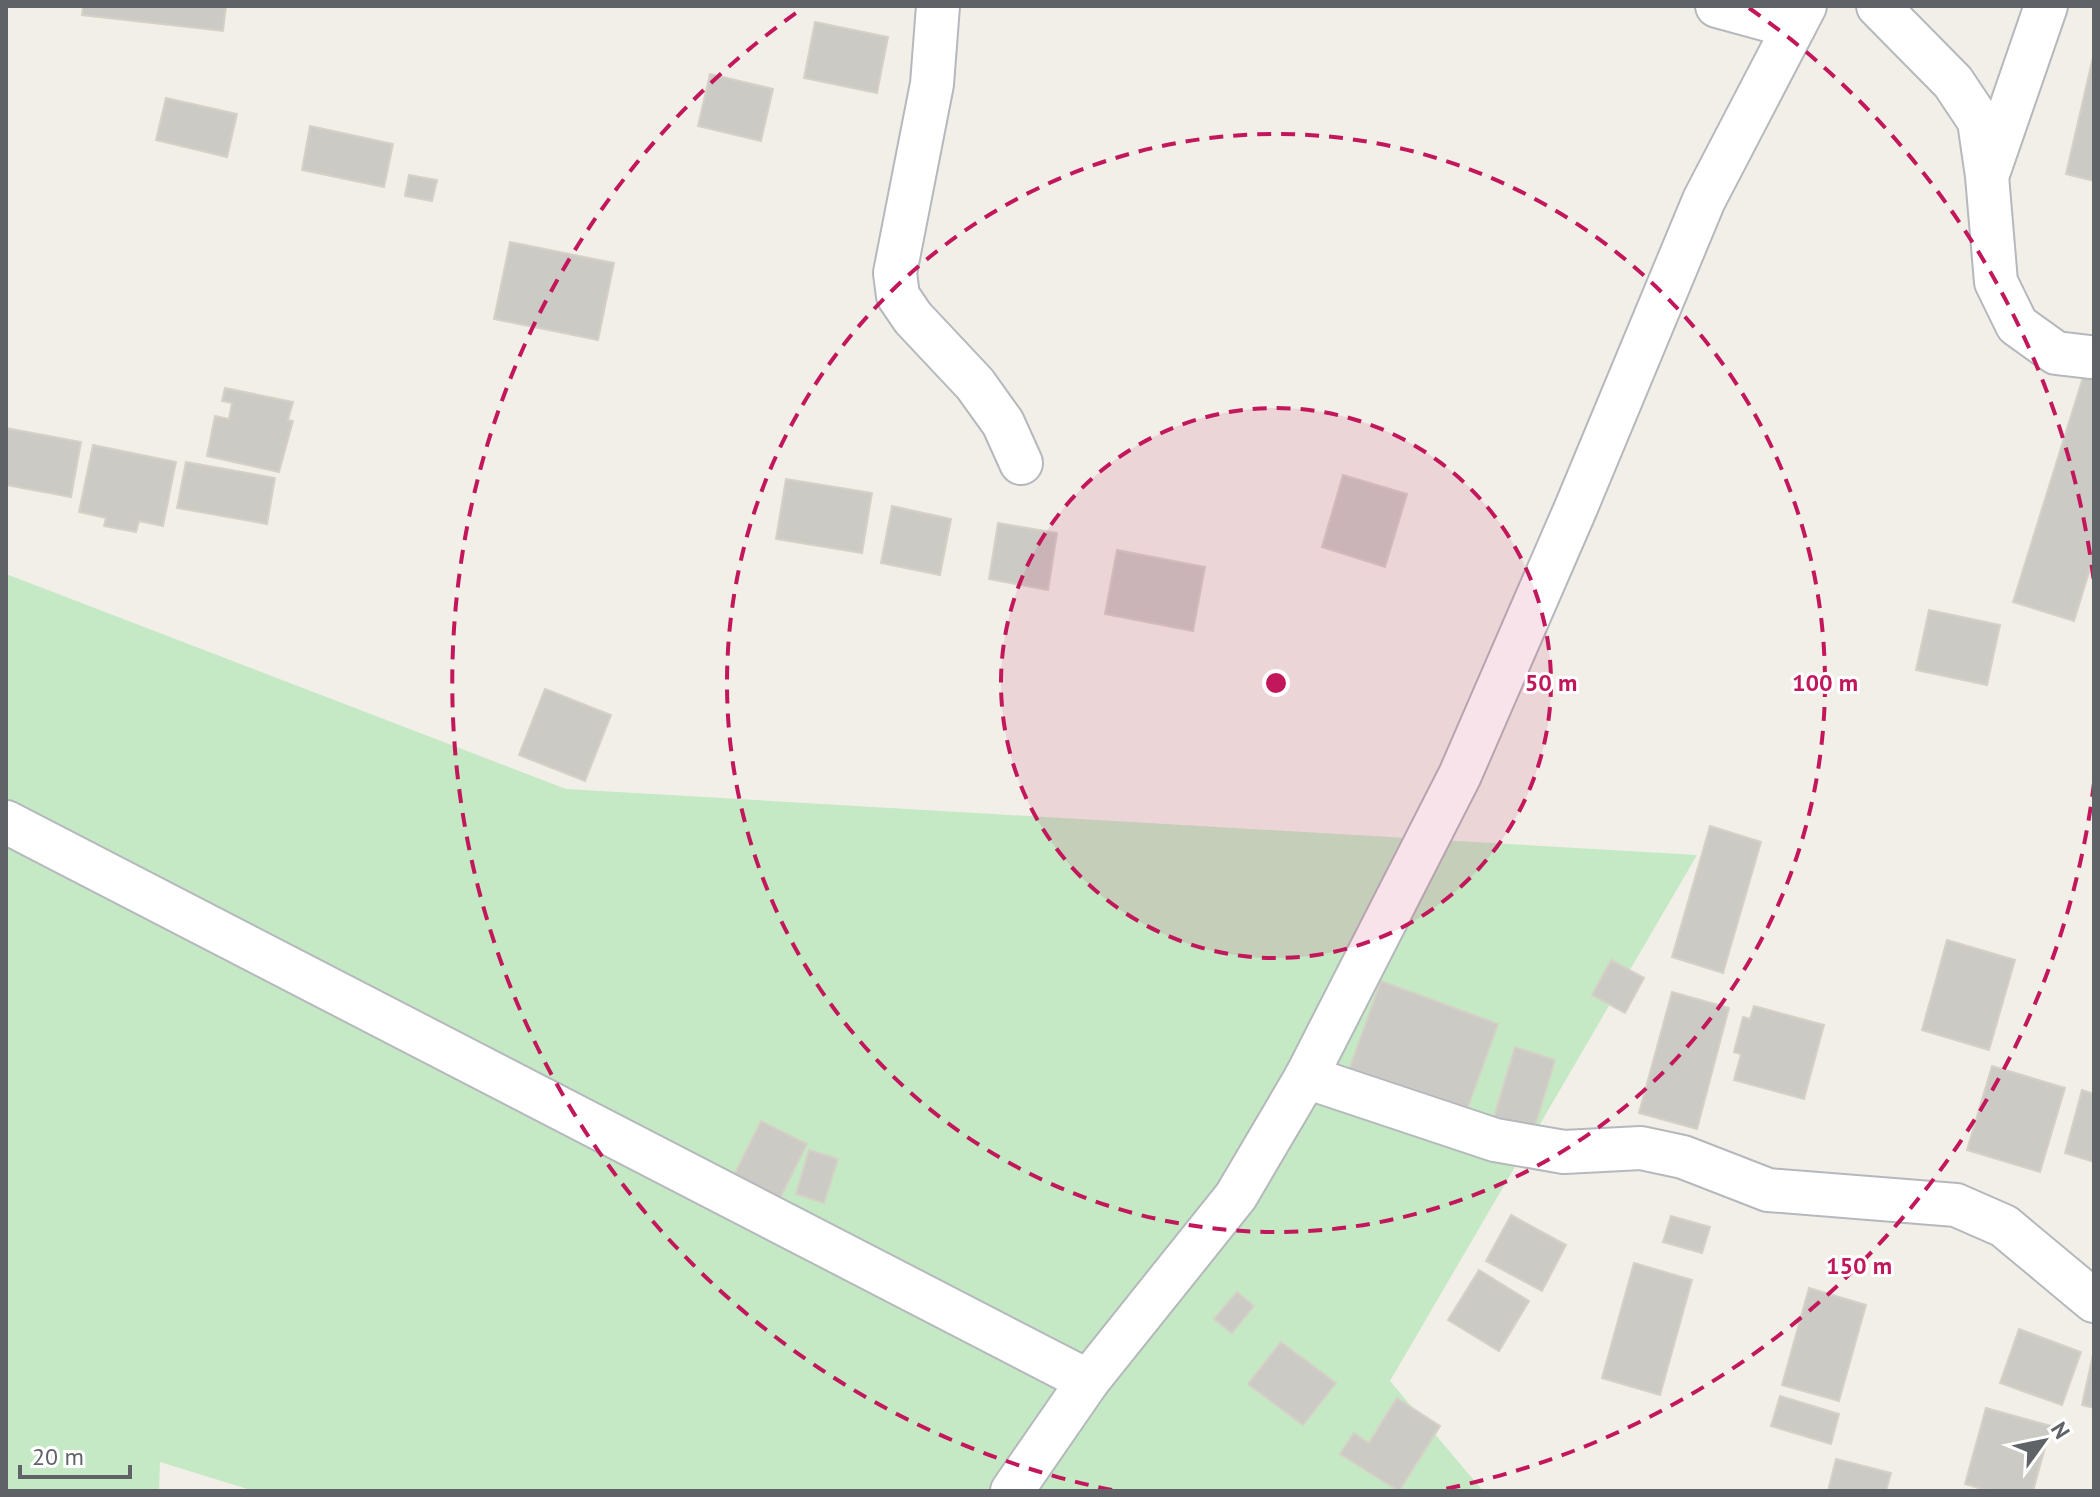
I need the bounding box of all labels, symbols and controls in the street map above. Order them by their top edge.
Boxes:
text: 50 m [1525,667,1577,698]
text: 100 m [1792,667,1858,698]
centre of rings [1262,669,1290,697]
text: 150 m [1826,1250,1892,1281]
north arrow [2004,1401,2084,1481]
text: N [2045,1416,2076,1444]
scale bar [20,1429,130,1479]
text: 20 m [32,1441,84,1472]

